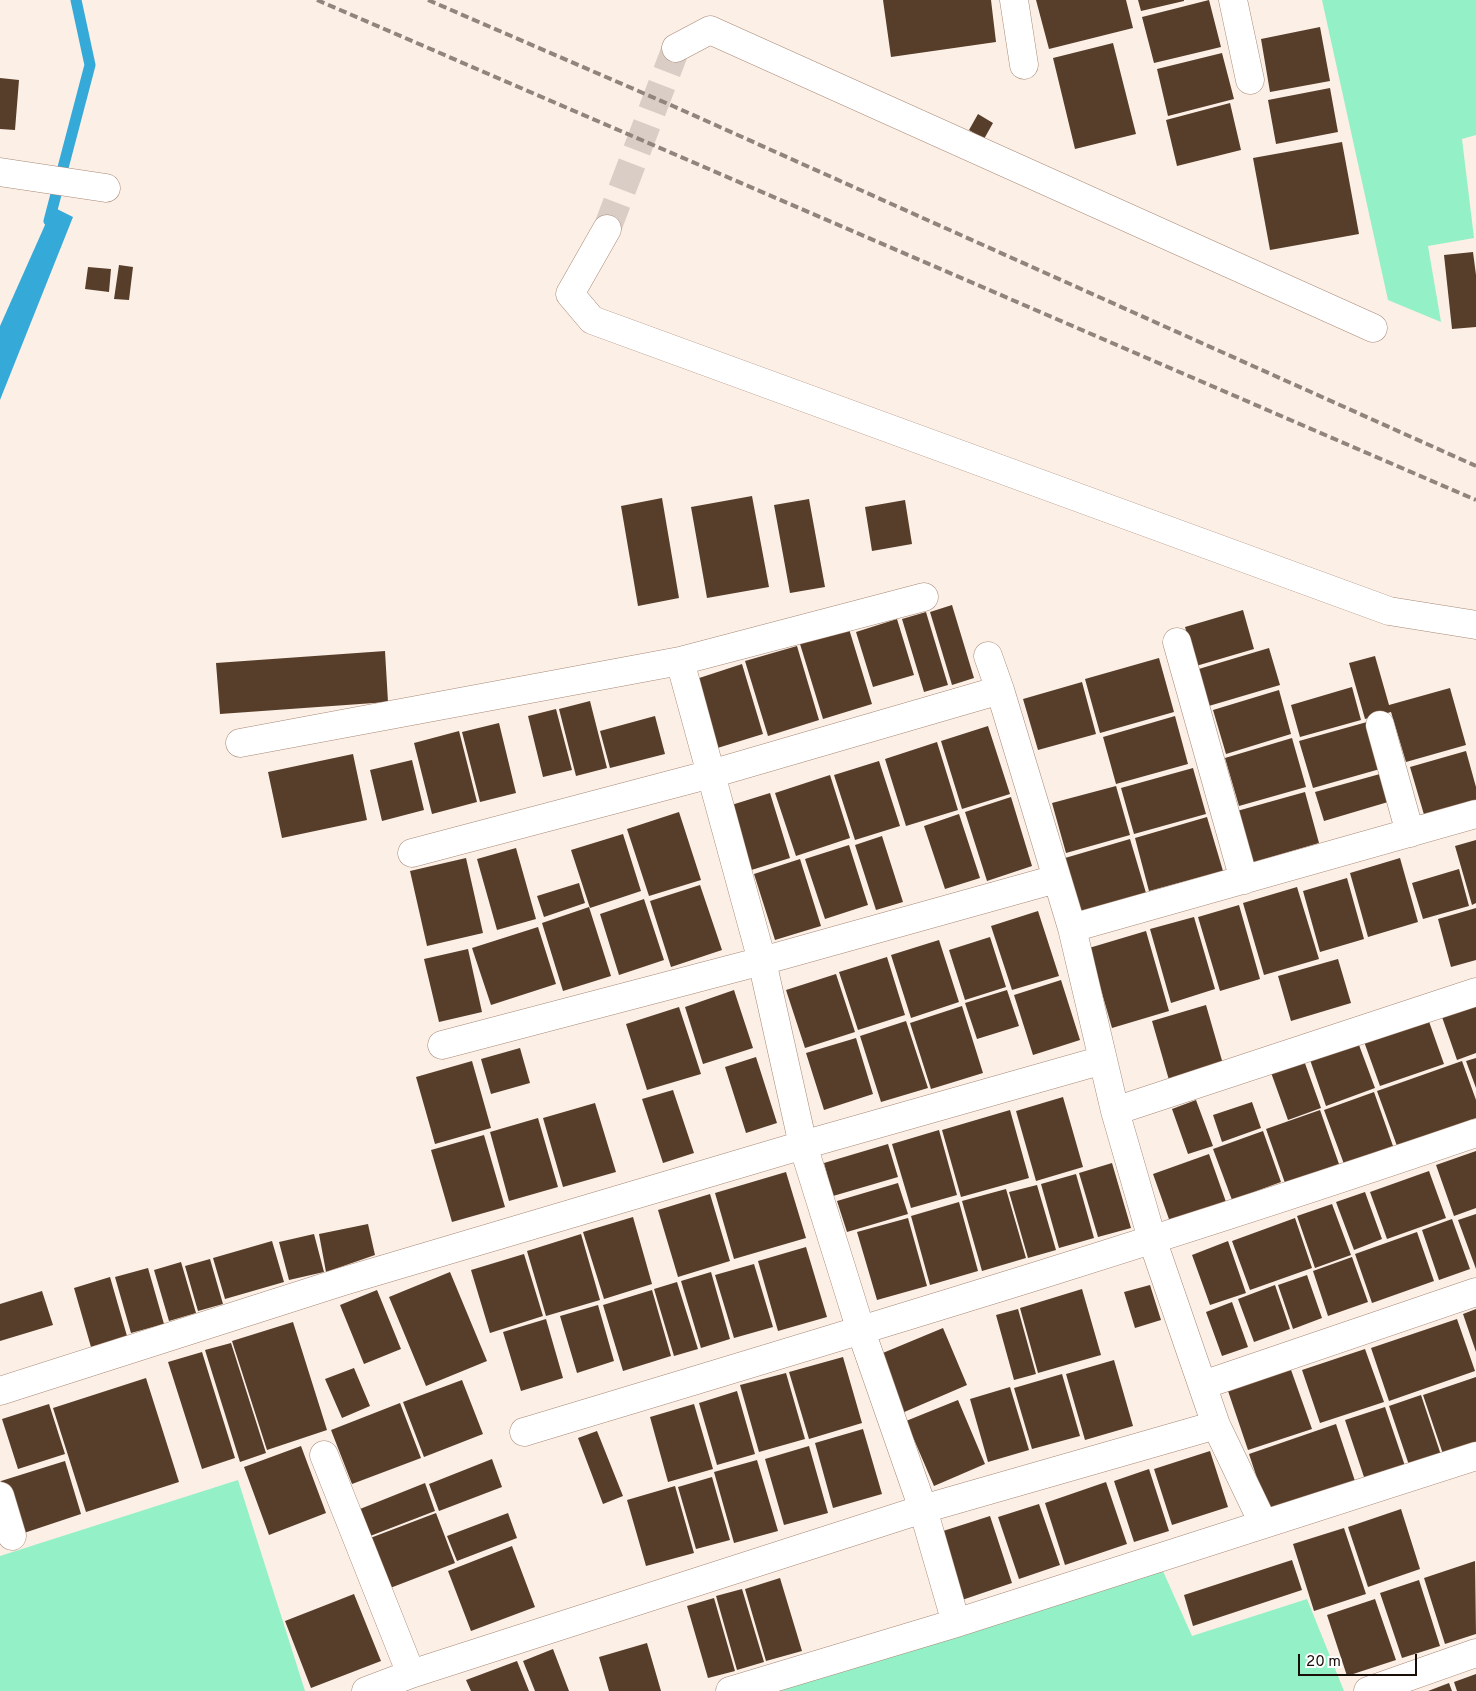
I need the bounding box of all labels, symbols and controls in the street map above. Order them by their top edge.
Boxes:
scale bar [1301,1644,1420,1676]
text: 20 m [1306,1653,1341,1672]

